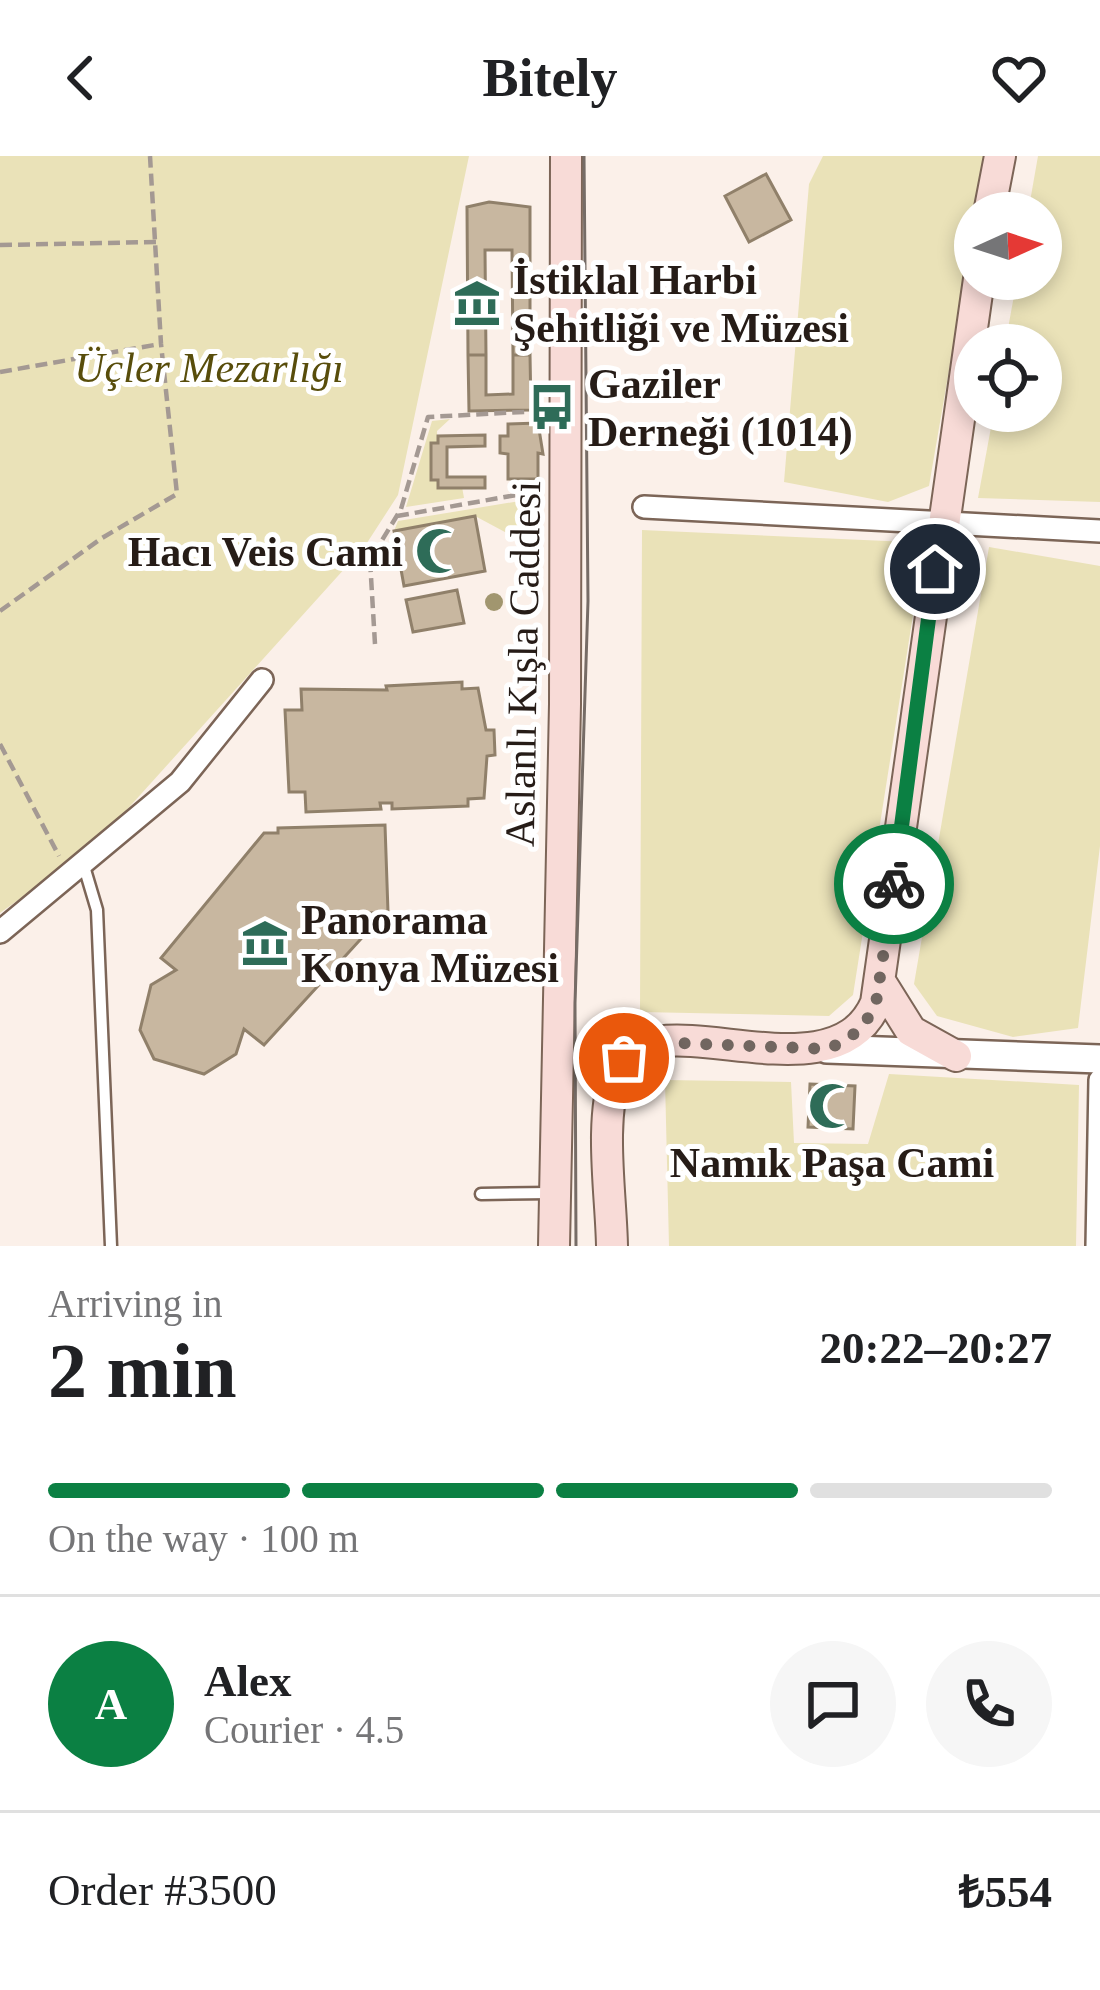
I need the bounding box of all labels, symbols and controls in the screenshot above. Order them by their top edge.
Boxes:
icon: back [48,45,114,111]
icon: heart [986,45,1052,111]
text: Bitely [483,48,617,108]
north arrow [954,192,1062,300]
map controls [954,192,1062,432]
place label: İstiklal Harbi Şehitliği ve Müzesi [513,257,849,351]
museum icon: İstiklal Harbi Şehitliği ve Müzesi [452,278,502,328]
button: locate [954,324,1062,432]
park label: Üçler Mezarlığı [74,345,344,391]
place label: Gaziler Derneği (1014) [588,361,853,456]
bus stop icon: Gaziler Derneği (1014) [527,382,577,432]
street label: Aslanlı Kışla Caddesi [497,480,549,848]
pin [884,518,986,620]
mosque icon: Hacı Veis Cami [414,526,464,576]
place label: Hacı Veis Cami [128,529,403,575]
icon: home [902,536,968,602]
courier [834,824,954,944]
icon: bike [861,851,927,917]
place label: Panorama Konya Müzesi [301,897,559,991]
museum icon: Panorama Konya Müzesi [240,918,290,968]
pin [573,1007,675,1109]
icon: bag [591,1025,657,1091]
mosque icon: Namık Paşa Cami [807,1081,857,1131]
place label: Namık Paşa Cami [670,1140,994,1186]
text: Arriving in [48,1282,222,1325]
text: 20:22–20:27 [820,1323,1052,1373]
text: 2 min [48,1327,237,1414]
text: On the way · 100 m [48,1517,359,1560]
button: chat [770,1641,896,1767]
button: phone [926,1641,1052,1767]
text: Alex [204,1656,291,1706]
text: A [95,1679,127,1729]
text: Courier · 4.5 [204,1708,404,1751]
text: Order #3500 [48,1865,277,1915]
text: ₺554 [959,1867,1052,1917]

